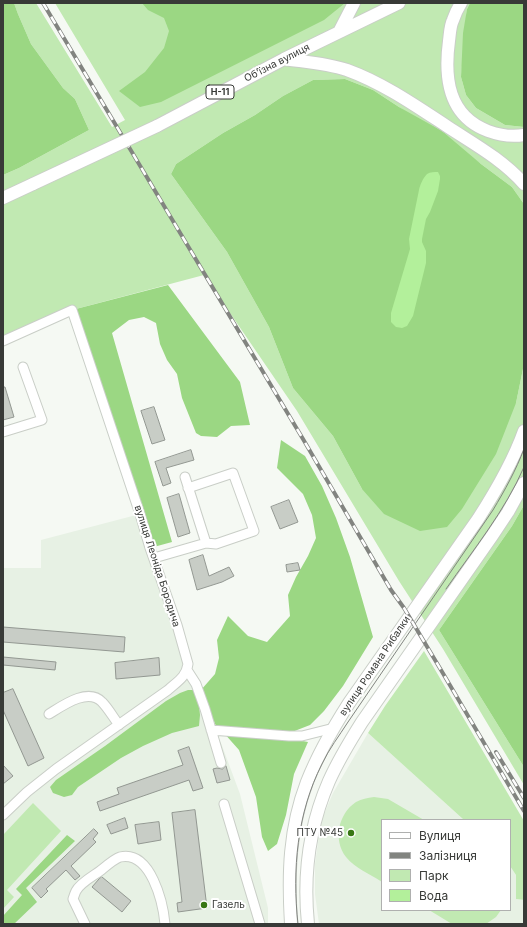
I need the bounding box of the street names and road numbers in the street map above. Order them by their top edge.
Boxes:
street label: Обʼїзна вулиця [242,41,312,85]
road number: Н-11 [206,85,234,99]
street label: вулиця Леоніда Бородича [132,504,182,628]
street label: вулиця Романа Рибалки [337,614,413,718]

